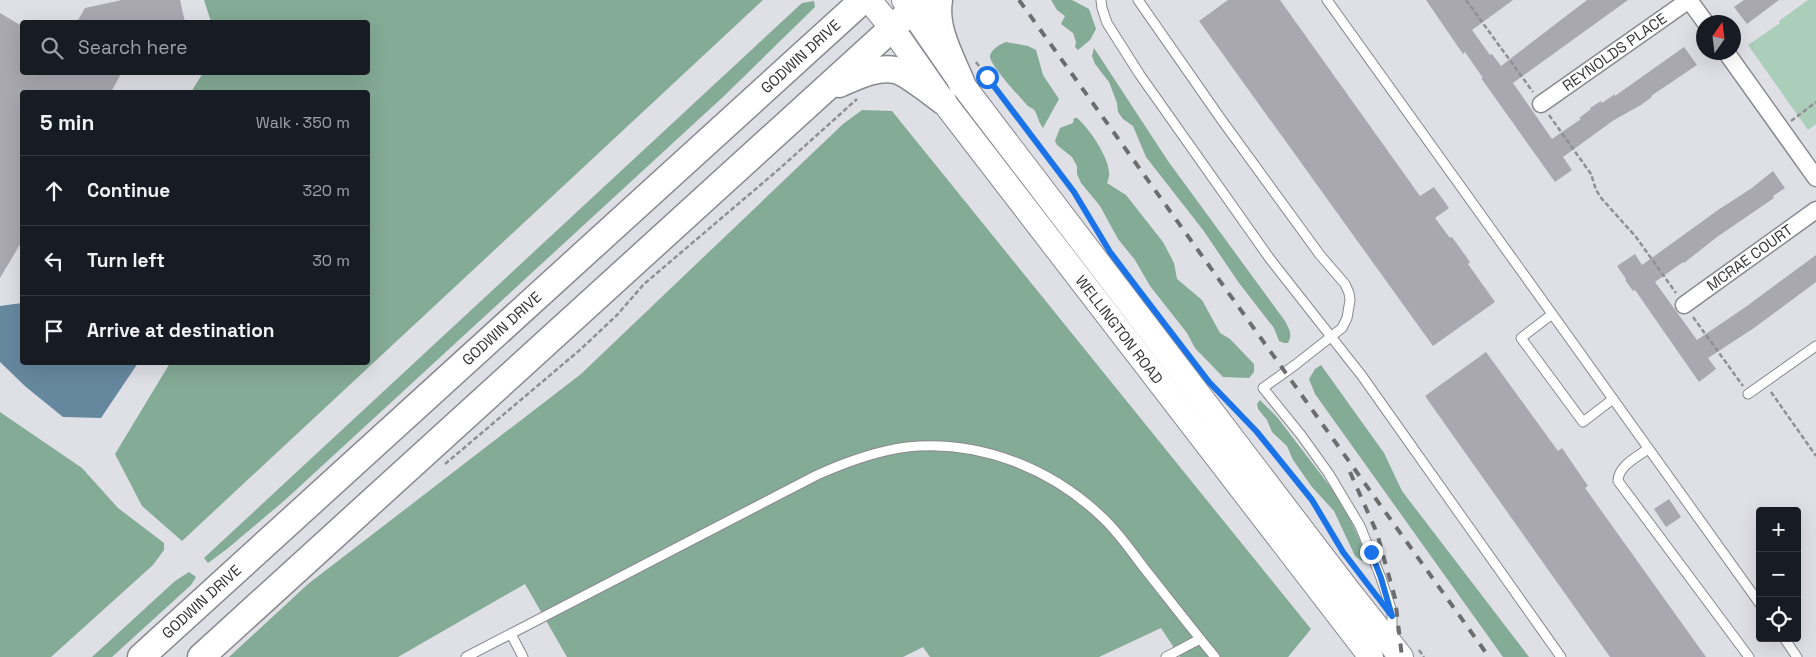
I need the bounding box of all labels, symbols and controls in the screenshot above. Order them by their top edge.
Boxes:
street label: REYNOLDS PLACE [1559,9,1670,95]
street label: GODWIN DRIVE [757,15,844,97]
north arrow [1696,15,1741,60]
search box [20,20,370,75]
icon: search [38,34,66,62]
text: Search here [78,35,188,60]
route start [976,66,999,89]
text: 5 min [40,109,94,136]
text: Walk · 350 m [256,112,350,133]
icon: ahead [40,177,68,205]
text: Continue [87,178,170,203]
text: 320 m [303,180,350,201]
street label: MCRAE COURT [1703,220,1796,295]
icon: left [40,247,68,275]
text: Turn left [87,248,165,273]
text: 30 m [312,250,350,271]
street label: WELLINGTON ROAD [1072,271,1167,388]
street label: GODWIN DRIVE [458,287,545,369]
icon: arrive [40,317,68,345]
text: Arrive at destination [87,318,275,343]
map controls [1756,507,1801,642]
button: + [1756,507,1801,552]
route end [1360,541,1383,564]
button: − [1756,552,1801,597]
street label: GODWIN DRIVE [158,560,245,642]
button: locate [1756,597,1801,642]

